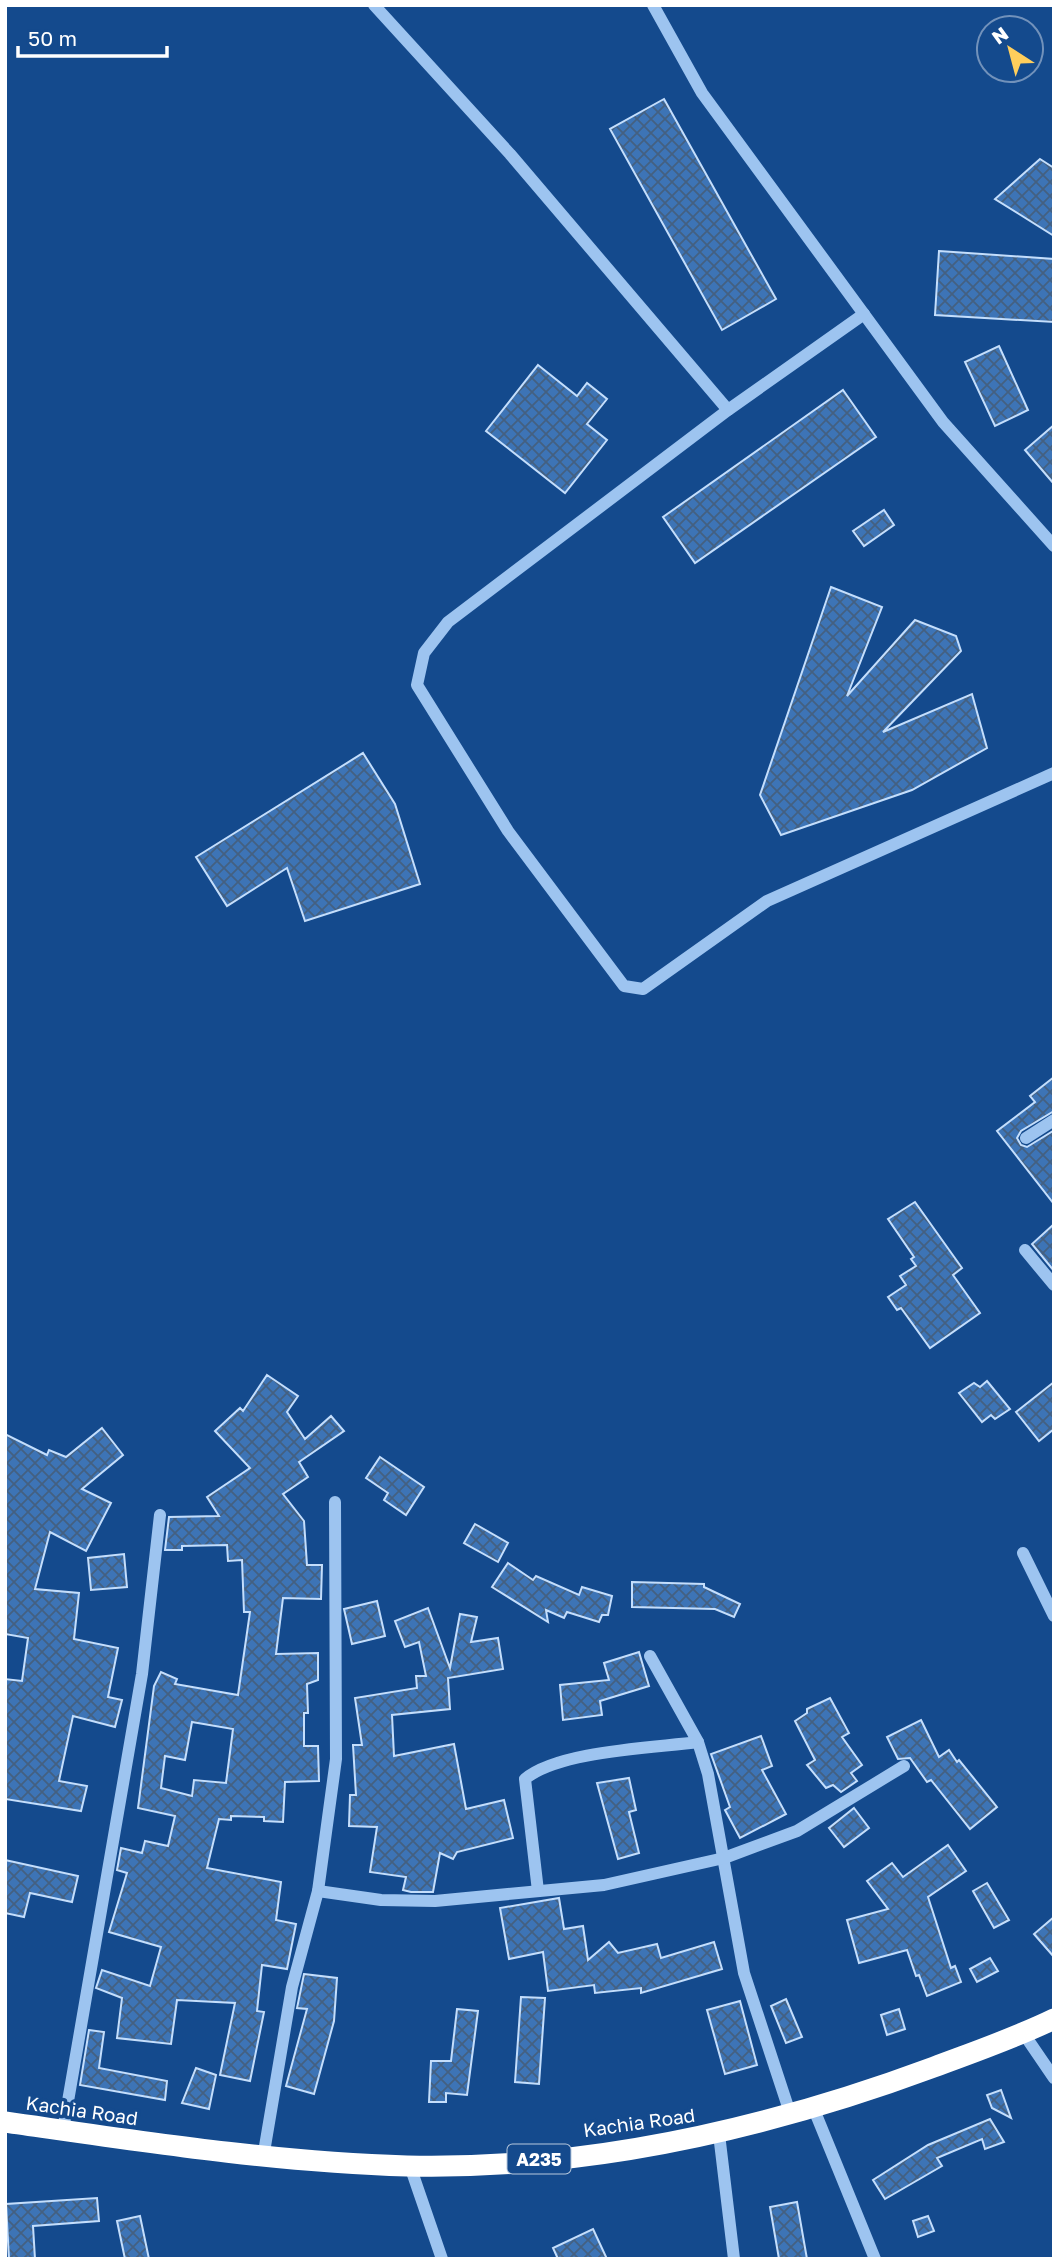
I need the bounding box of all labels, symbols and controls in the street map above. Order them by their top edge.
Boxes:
scale bar [18,14,166,58]
north arrow [975,14,1045,84]
text: N [987,21,1012,48]
text: 50 m [28,25,77,51]
street label: Kachia Road [25,2091,139,2129]
street label: Kachia Road [582,2103,696,2141]
road number: A235 [508,2144,570,2174]

